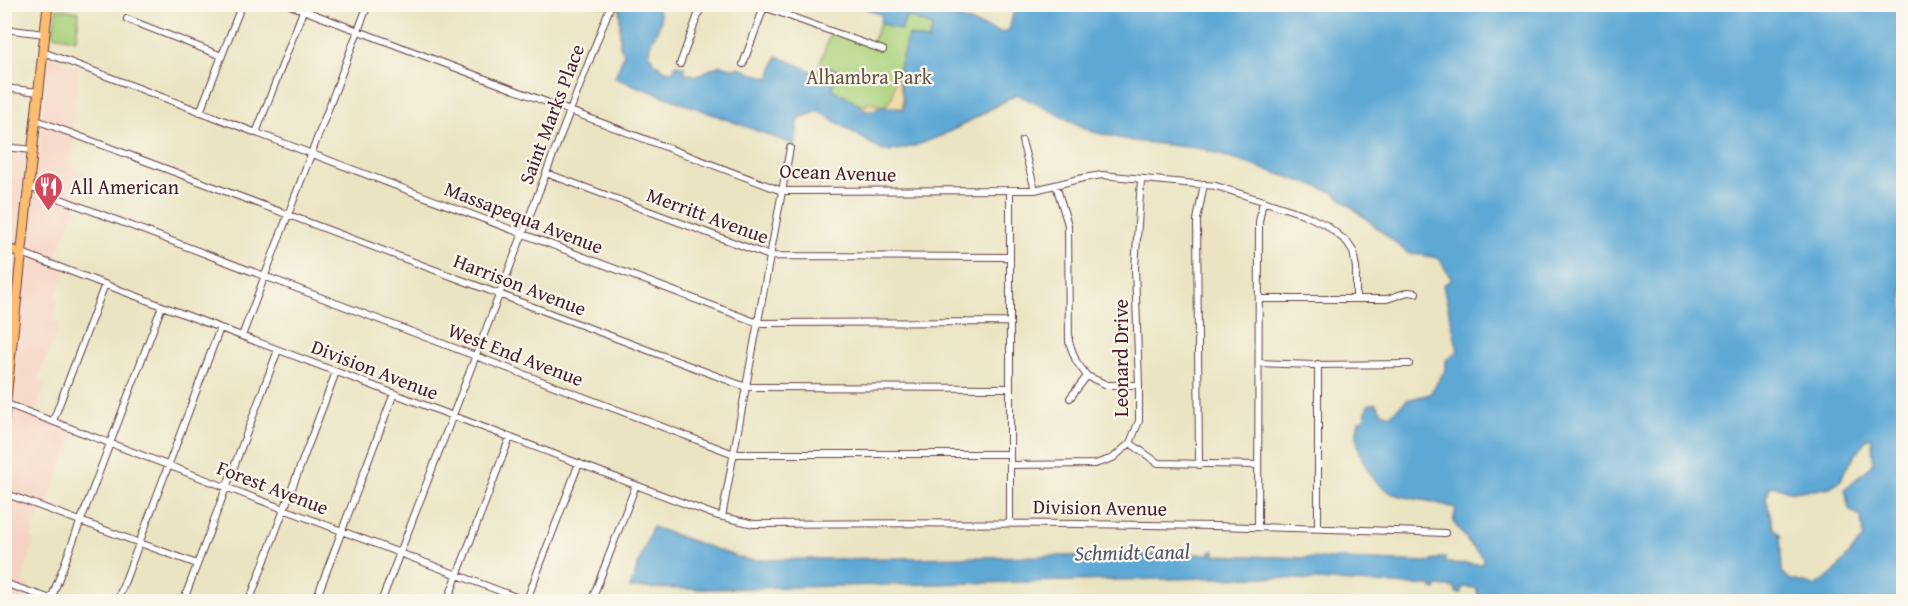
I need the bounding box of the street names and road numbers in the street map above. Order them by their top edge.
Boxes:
street label: Saint Marks Place [511,40,591,188]
street label: Ocean Avenue [779,155,897,189]
street label: Massapequa Avenue [440,173,608,261]
street label: Merritt Avenue [643,180,773,250]
street label: Harrison Avenue [449,245,591,323]
street label: Leonard Drive [1106,299,1135,417]
street label: West End Avenue [444,315,588,393]
street label: Division Avenue [307,331,443,407]
street label: Forest Avenue [213,452,333,522]
street label: Division Avenue [1033,491,1167,523]

